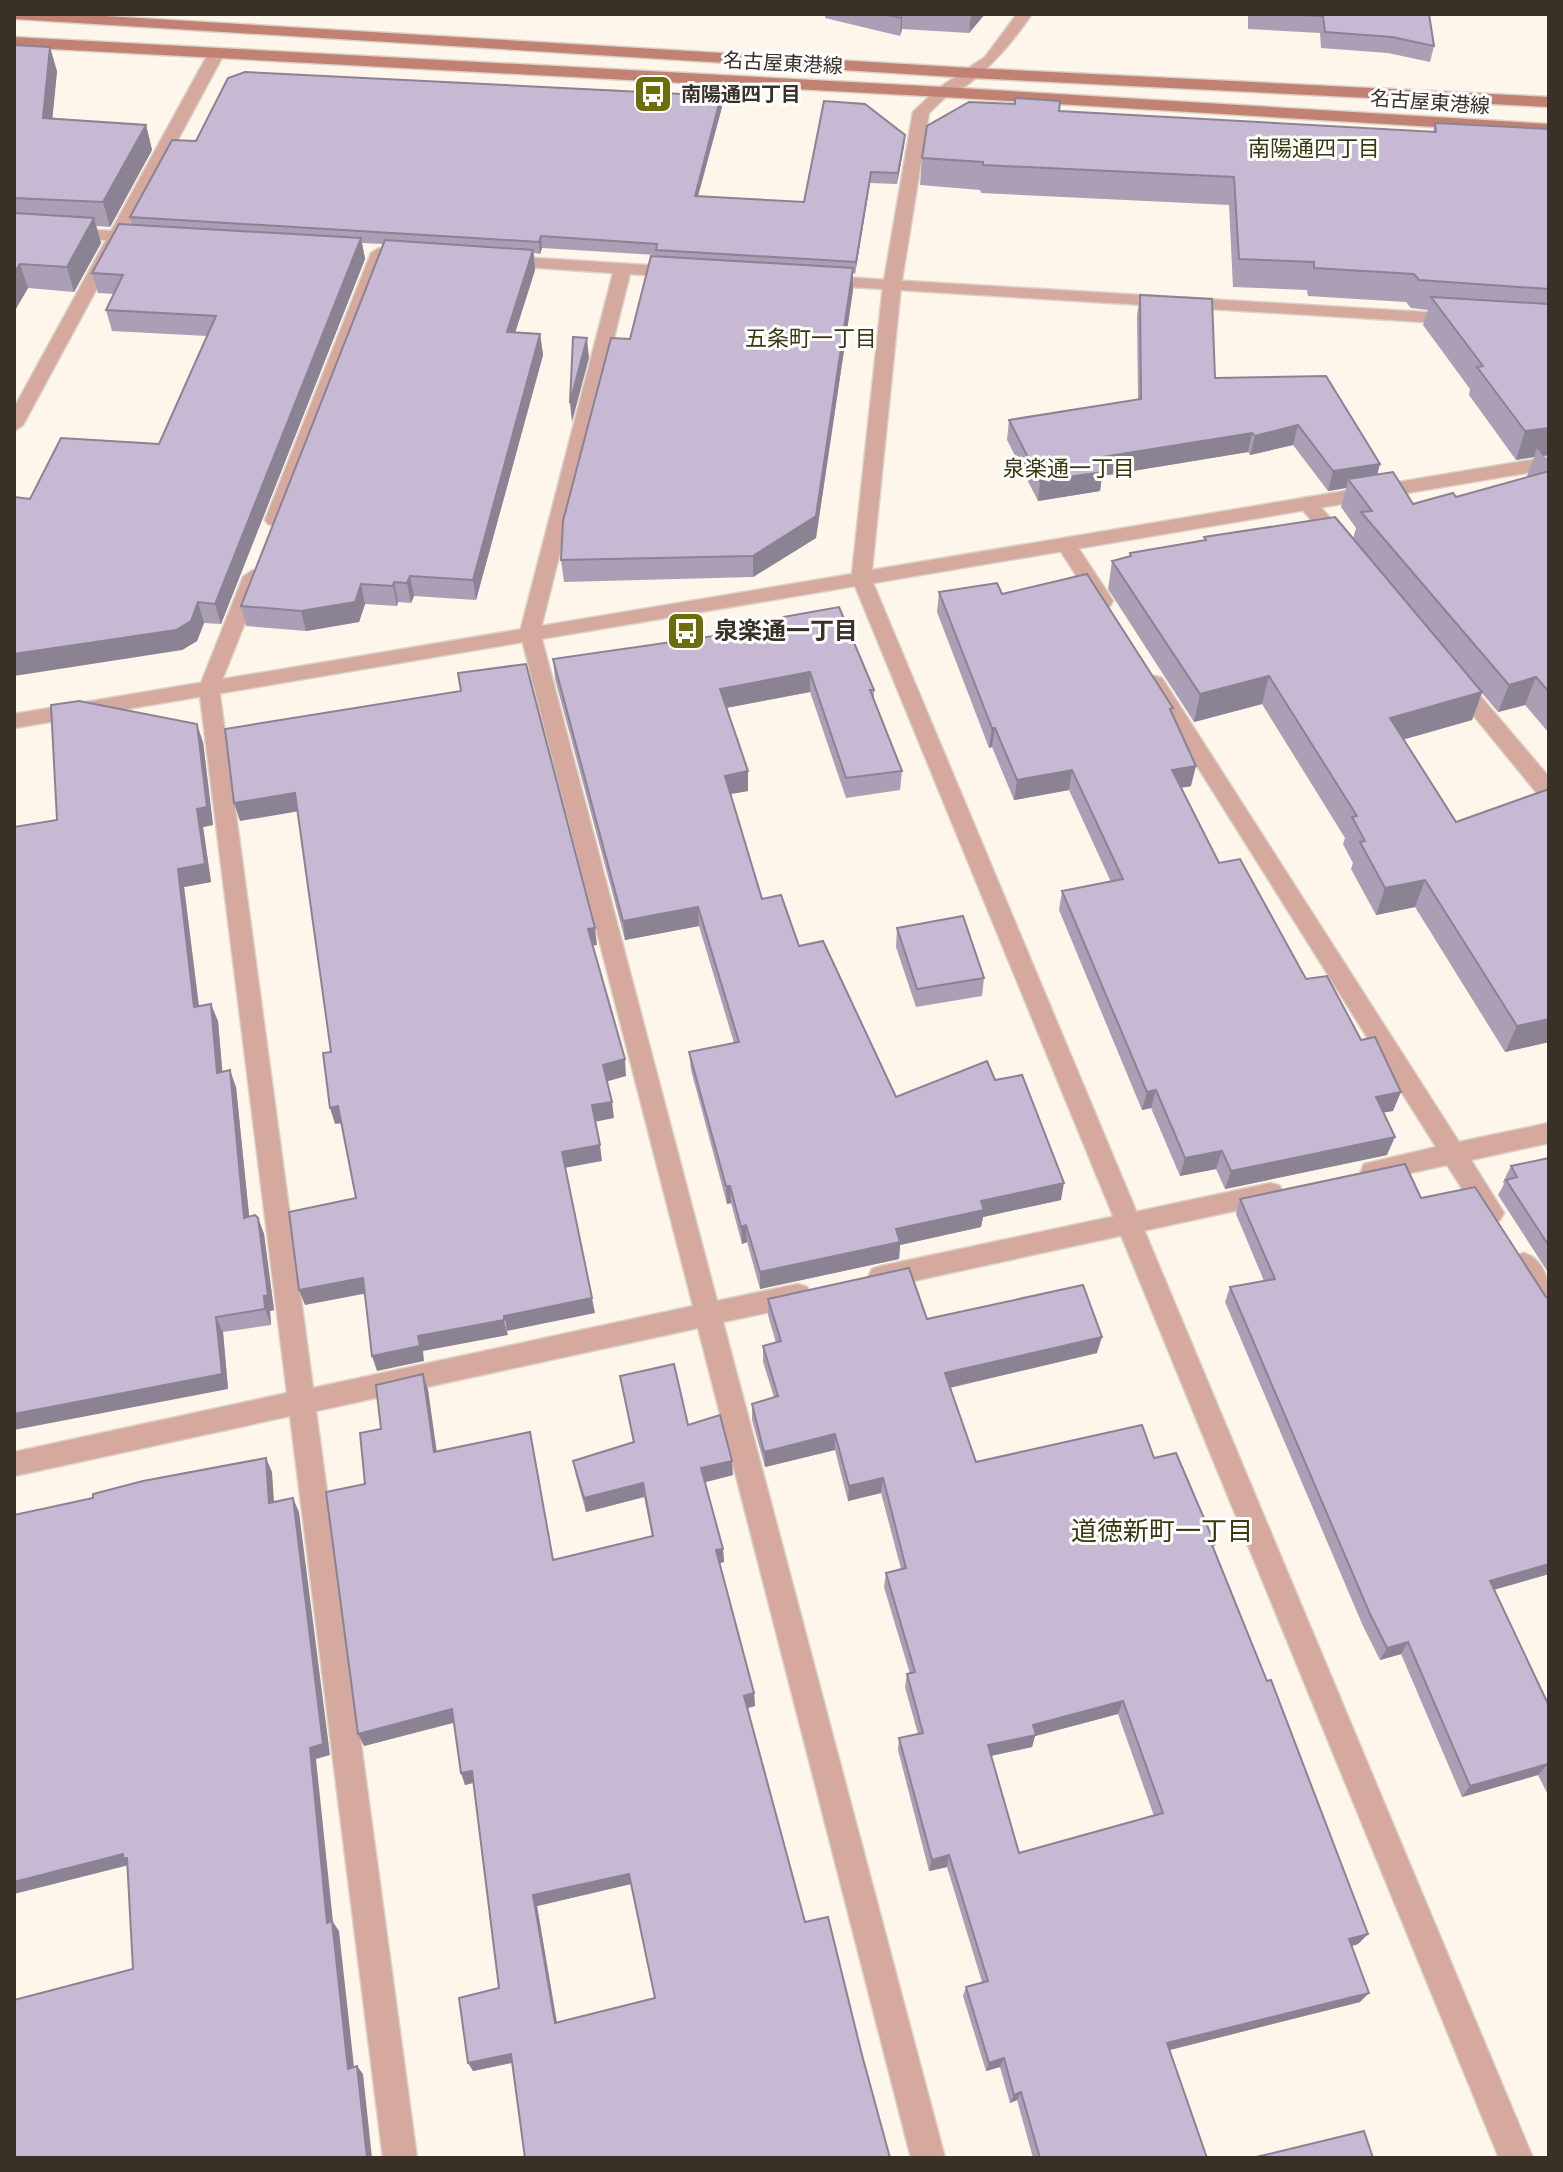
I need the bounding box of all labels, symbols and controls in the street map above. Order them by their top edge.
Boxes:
street label: 名古屋東港線 [722,46,844,79]
bus stop icon: 南陽通四丁目 [632,73,674,115]
place label: 南陽通四丁目 [681,80,801,107]
street label: 名古屋東港線 [1369,84,1491,119]
district label: 南陽通四丁目 [1248,132,1380,162]
district label: 五条町一丁目 [745,322,877,352]
district label: 泉楽通一丁目 [1003,452,1135,482]
bus stop icon: 泉楽通一丁目 [665,610,707,652]
place label: 泉楽通一丁目 [714,613,858,646]
district label: 道徳新町一丁目 [1071,1512,1253,1548]

